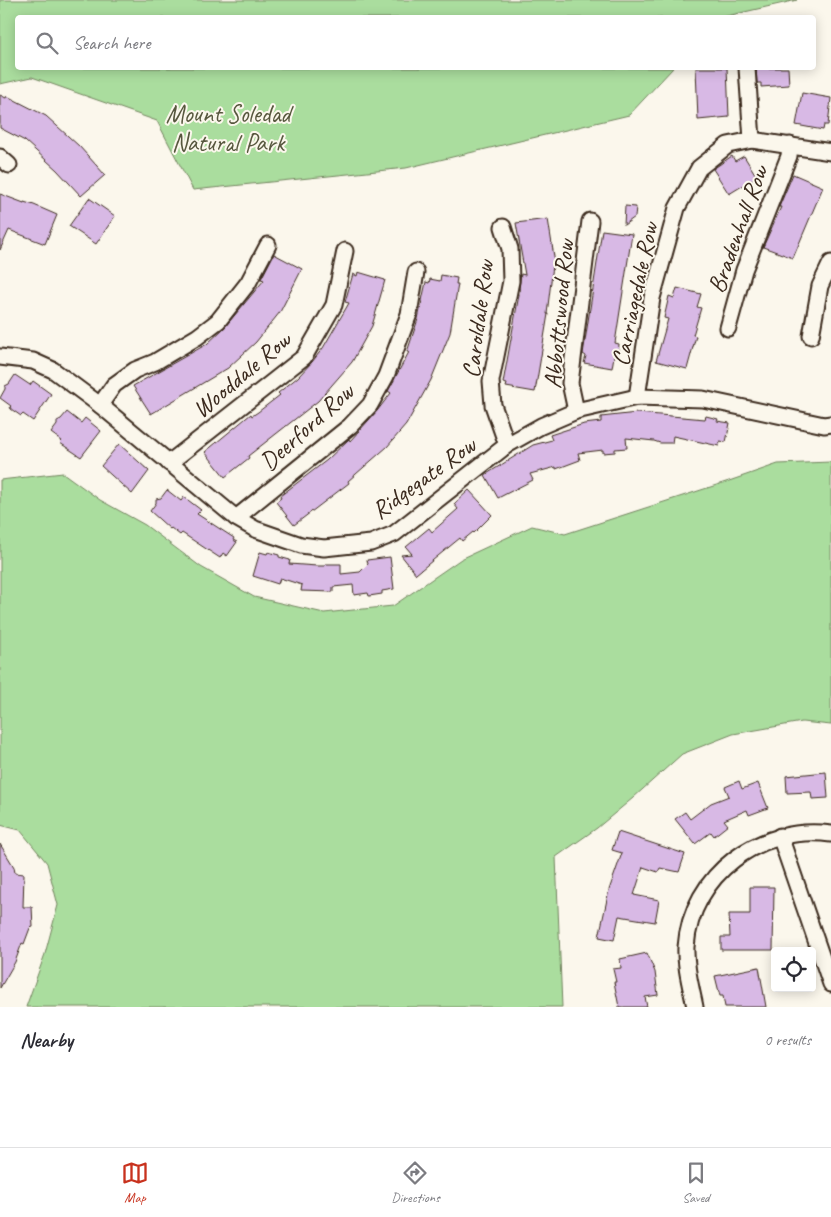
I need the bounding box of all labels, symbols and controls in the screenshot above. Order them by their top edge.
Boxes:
search box [15,15,816,70]
icon: search [33,29,61,57]
text: Search here [73,31,150,55]
park label: Mount Soledad Natural Park [166,98,294,159]
street label: Bradenhall Row [700,159,776,297]
street label: Carriagedale Row [604,218,666,369]
street label: Abbottswood Row [537,236,582,390]
street label: Caroldale Row [455,256,501,380]
street label: Wooddale Row [186,323,299,425]
street label: Deerford Row [253,375,362,477]
street label: Ridgegate Row [365,428,484,526]
map controls [771,947,816,992]
button: locate [771,947,816,992]
text: Nearby [20,1027,73,1053]
text: 0 results [764,1030,811,1050]
tab: Map [121,1159,149,1206]
tab: Directions [391,1159,440,1206]
tab: Saved [682,1159,710,1206]

